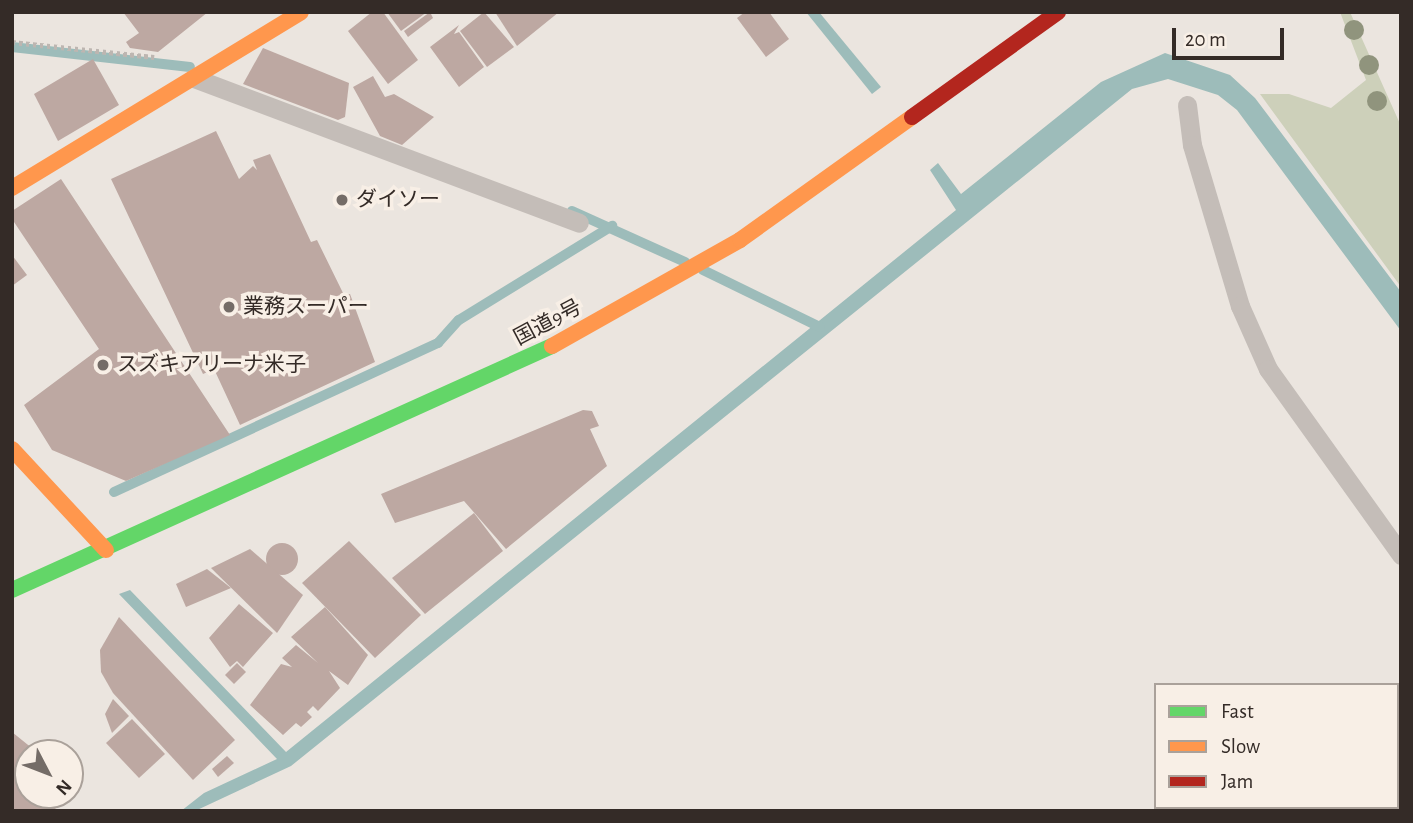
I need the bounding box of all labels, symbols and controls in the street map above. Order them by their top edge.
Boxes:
scale bar [1175,14,1287,58]
text: 20 m [1185,29,1226,50]
place label: ダイソー [356,187,440,213]
marker: ダイソー [334,192,350,208]
place label: 業務スーパー [243,294,369,320]
street label: 国道9号 [510,295,586,351]
marker: 業務スーパー [221,299,237,315]
place label: スズキアリーナ米子 [117,352,306,378]
marker: スズキアリーナ米子 [95,357,111,373]
legend [1154,683,1399,809]
text: Fast [1221,701,1254,722]
text: Slow [1221,736,1260,757]
north arrow [14,739,84,809]
text: Jam [1221,771,1253,792]
text: N [52,776,75,798]

